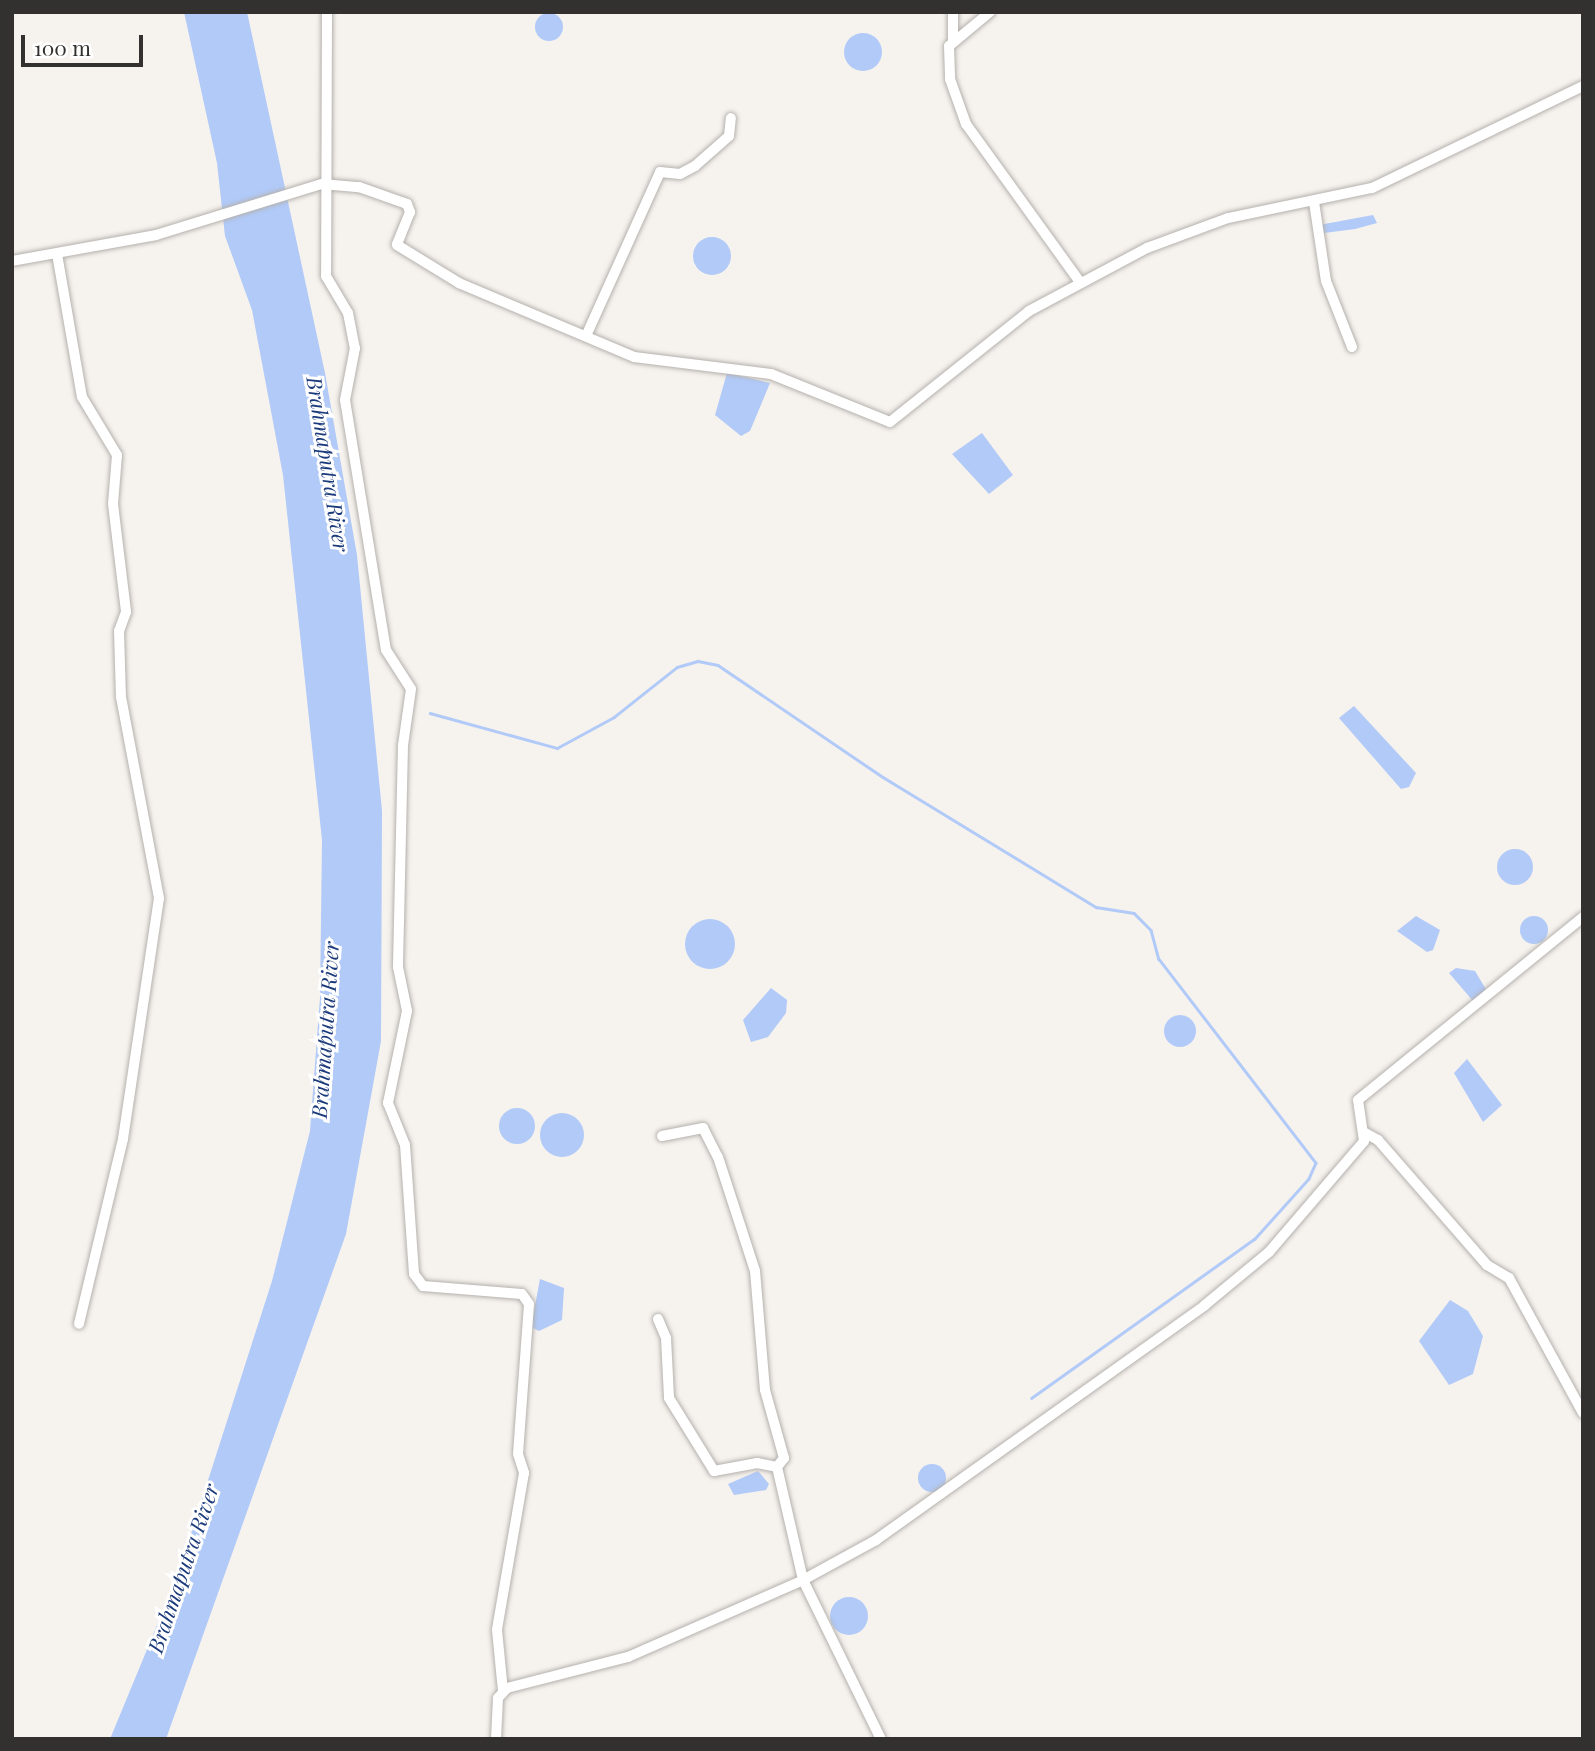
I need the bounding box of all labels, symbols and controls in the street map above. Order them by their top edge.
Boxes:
scale bar [24,21,147,65]
text: 100 m [34,33,91,61]
water label: Brahmaputra River [303,375,355,553]
water label: Brahmaputra River [305,941,343,1119]
water label: Brahmaputra River [141,1480,223,1656]

